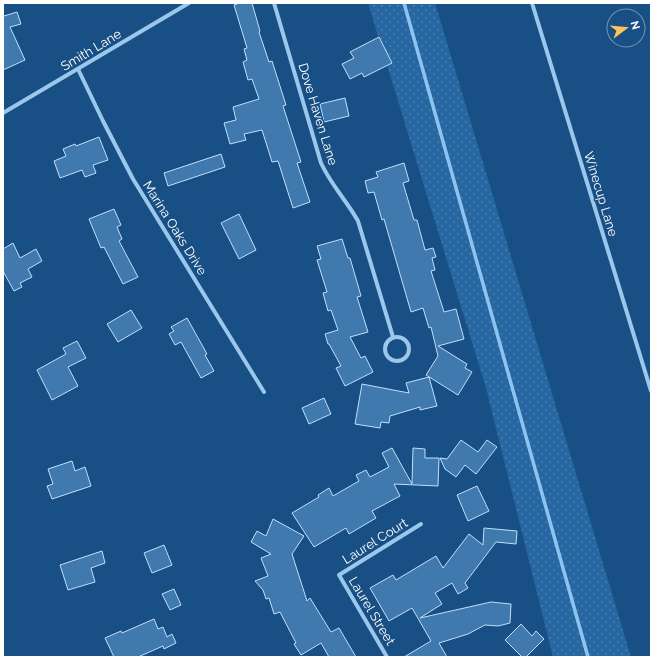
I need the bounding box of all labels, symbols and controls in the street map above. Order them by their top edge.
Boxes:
north arrow [606,8,646,48]
text: N [628,20,643,31]
street label: Smith Lane [58,26,124,74]
street label: Dove Haven Lane [295,61,341,167]
street label: Winecup Lane [581,150,621,238]
street label: Marina Oaks Drive [140,178,210,278]
street label: Laurel Court [340,515,411,567]
street label: Laurel Street [346,574,399,648]

